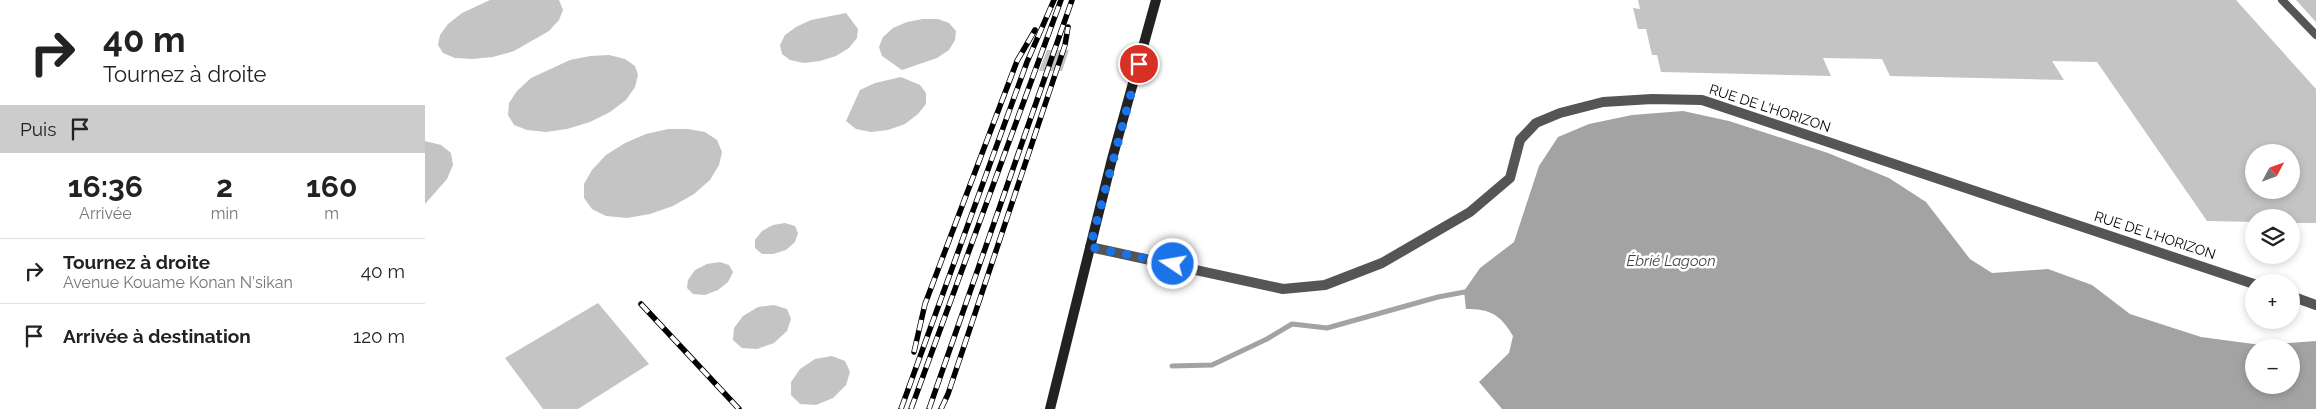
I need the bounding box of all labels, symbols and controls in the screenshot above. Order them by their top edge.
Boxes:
text: 40 m [103,19,185,60]
icon: right [20,20,85,85]
pin [1118,43,1160,85]
icon: arrive [1125,50,1153,78]
text: Tournez à droite [103,61,267,87]
street label: RUE DE L'HORIZON [1707,81,1833,135]
icon: arrive [66,115,94,143]
text: Puis [20,118,56,140]
north arrow [2245,144,2300,199]
map controls [2245,144,2300,394]
text: 16:36 [68,169,143,204]
text: 2 [216,169,233,204]
text: 160 [306,169,357,204]
text: Arrivée [79,204,132,223]
text: min [211,204,238,223]
text: m [324,204,339,223]
street label: RUE DE L'HORIZON [2092,208,2218,262]
button: layers [2245,209,2300,264]
position arrow [1146,237,1198,289]
text: Tournez à droite [63,251,210,273]
water label: Ébrié Lagoon [1626,252,1716,270]
icon: right [20,257,48,285]
text: 40 m [361,260,405,282]
text: Avenue Kouame Konan N'sikan [63,273,293,292]
button: + [2245,274,2300,329]
icon: arrive [20,322,48,350]
text: Arrivée à destination [63,325,251,347]
text: 120 m [353,325,405,347]
button: − [2245,339,2300,394]

